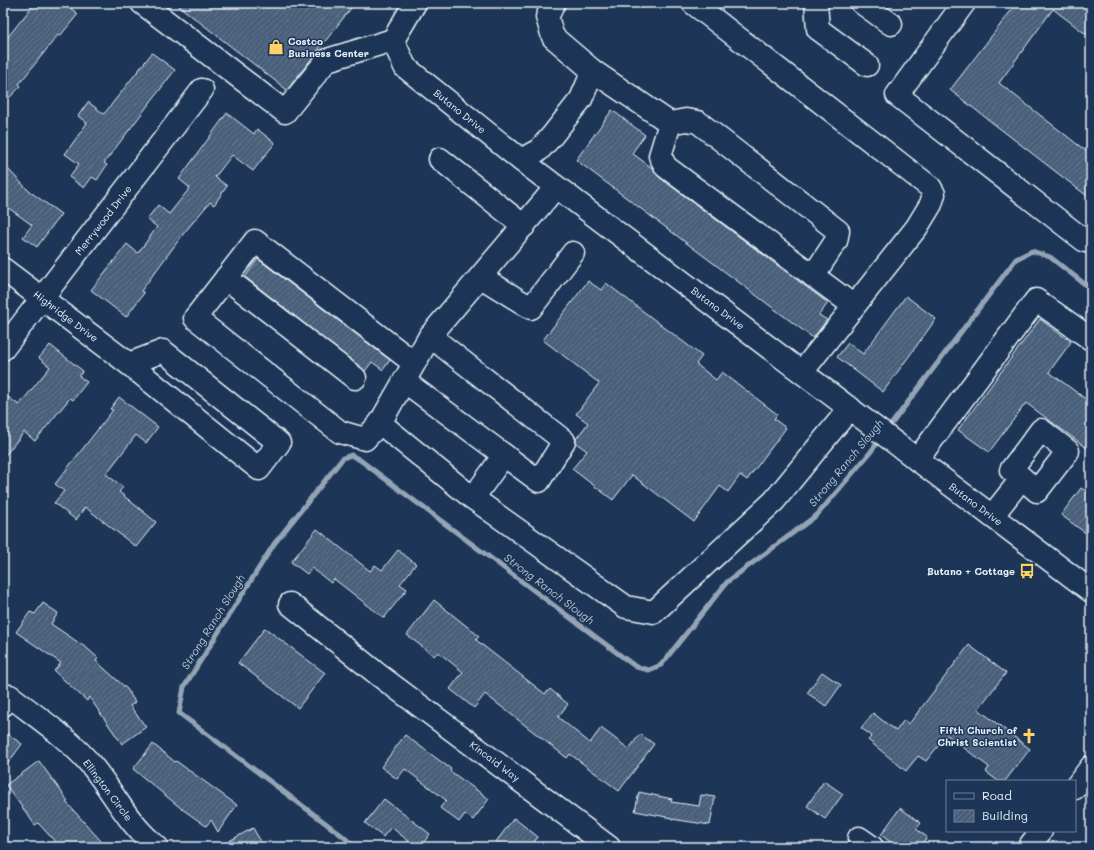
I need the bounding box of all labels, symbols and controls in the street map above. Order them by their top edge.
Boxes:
place label: Costco Business Center [288,34,369,60]
shop icon: Costco Business Center [267,38,285,56]
street label: Butano Drive [431,86,489,136]
street label: Merrywood Drive [71,182,135,258]
street label: Butano Drive [688,283,748,333]
street label: Highridge Drive [31,287,101,345]
water label: Strong Ranch Slough [805,416,887,509]
street label: Butano Drive [946,479,1006,529]
water label: Strong Ranch Slough [501,550,597,627]
bus stop icon: Butano + Cottage [1018,562,1036,580]
place label: Butano + Cottage [927,564,1015,578]
water label: Strong Ranch Slough [177,571,248,672]
place label: Fifth Church of Christ Scientist [937,723,1018,749]
church icon: Fifth Church of Christ Scientist [1020,727,1038,745]
street label: Kincaid Way [467,737,523,785]
street label: Ellington Circle [80,756,136,824]
legend [946,780,1076,832]
text: Road [982,787,1012,803]
text: Building [982,807,1028,823]

